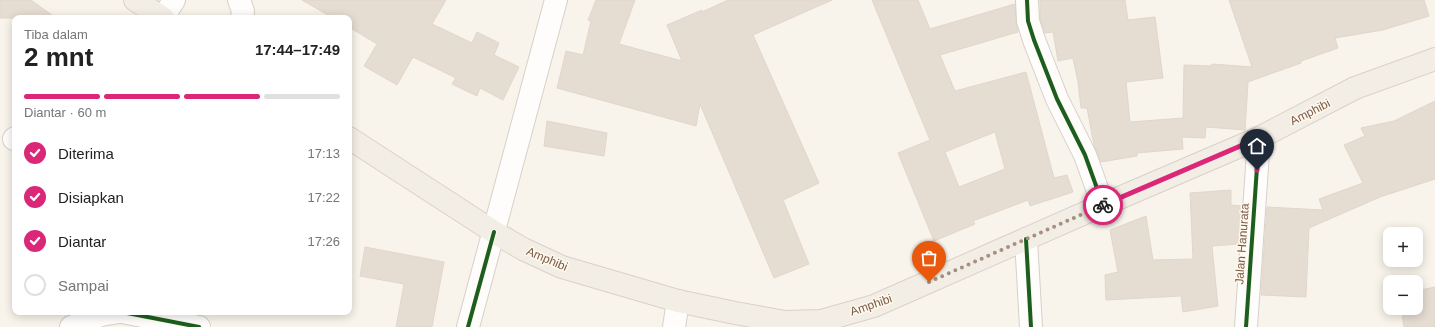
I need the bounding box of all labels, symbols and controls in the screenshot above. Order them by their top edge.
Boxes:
text: Tiba dalam [24,27,88,42]
text: 17:44–17:49 [255,41,340,58]
text: 2 mnt [24,42,93,72]
street label: Amphibi [1288,96,1332,128]
text: Diantar · 60 m [24,105,106,120]
pin [1240,129,1274,170]
icon: home [1246,135,1268,157]
icon: check [24,142,46,164]
text: Diterima [58,145,114,162]
text: 17:13 [307,146,340,161]
courier [1083,185,1123,225]
icon: check [24,186,46,208]
text: Disiapkan [58,189,124,206]
text: 17:22 [307,190,340,205]
icon: bike [1092,194,1114,216]
street label: Jalan Hanurata [1232,203,1252,285]
map controls [1383,227,1423,315]
button: + [1383,227,1423,267]
icon: check [24,230,46,252]
text: Diantar [58,233,106,250]
text: 17:26 [307,234,340,249]
pin [912,241,946,282]
street label: Amphibi [524,244,570,274]
icon: bag [918,247,940,269]
button: − [1383,275,1423,315]
text: Sampai [58,277,109,294]
street label: Amphibi [848,291,894,319]

